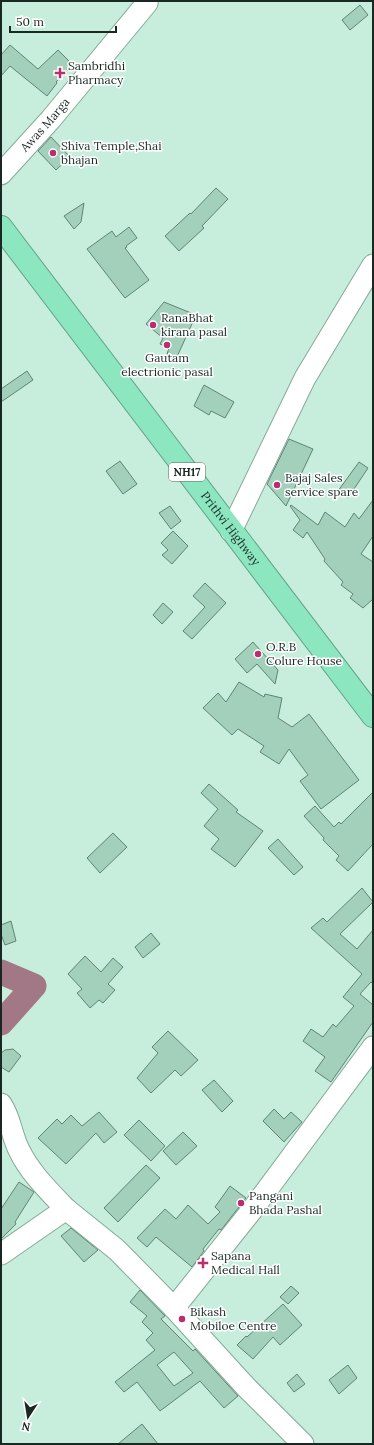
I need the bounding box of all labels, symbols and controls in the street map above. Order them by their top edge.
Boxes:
scale bar [10,8,116,34]
text: 50 m [16,14,44,29]
place label: Sambridhi Pharmacy [68,58,125,87]
marker: Sambridhi Pharmacy [55,68,65,78]
street label: Awas Marga [16,95,72,155]
place label: Shiva Temple,Shai bhajan [61,138,162,167]
marker: Shiva Temple,Shai bhajan [48,148,58,158]
place label: RanaBhat kirana pasal [161,310,227,339]
marker: RanaBhat kirana pasal [148,320,158,330]
marker: Gautam electrionic pasal [162,340,172,350]
place label: Gautam electrionic pasal [121,350,213,379]
road number: NH17 [169,463,205,481]
place label: Bajaj Sales service spare [285,470,359,499]
marker: Bajaj Sales service spare [272,480,282,490]
street label: Prithvi Highway [198,488,264,569]
place label: O.R.B Colure House [266,639,342,668]
marker: O.R.B Colure House [253,649,263,659]
place label: Pangani Bhada Pashal [249,1188,322,1217]
marker: Pangani Bhada Pashal [236,1198,246,1208]
place label: Sapana Medical Hall [211,1248,280,1277]
marker: Sapana Medical Hall [198,1258,208,1268]
place label: Bikash Mobiloe Centre [190,1304,277,1333]
marker: Bikash Mobiloe Centre [177,1314,187,1324]
north arrow [8,1397,48,1437]
text: N [20,1419,32,1435]

